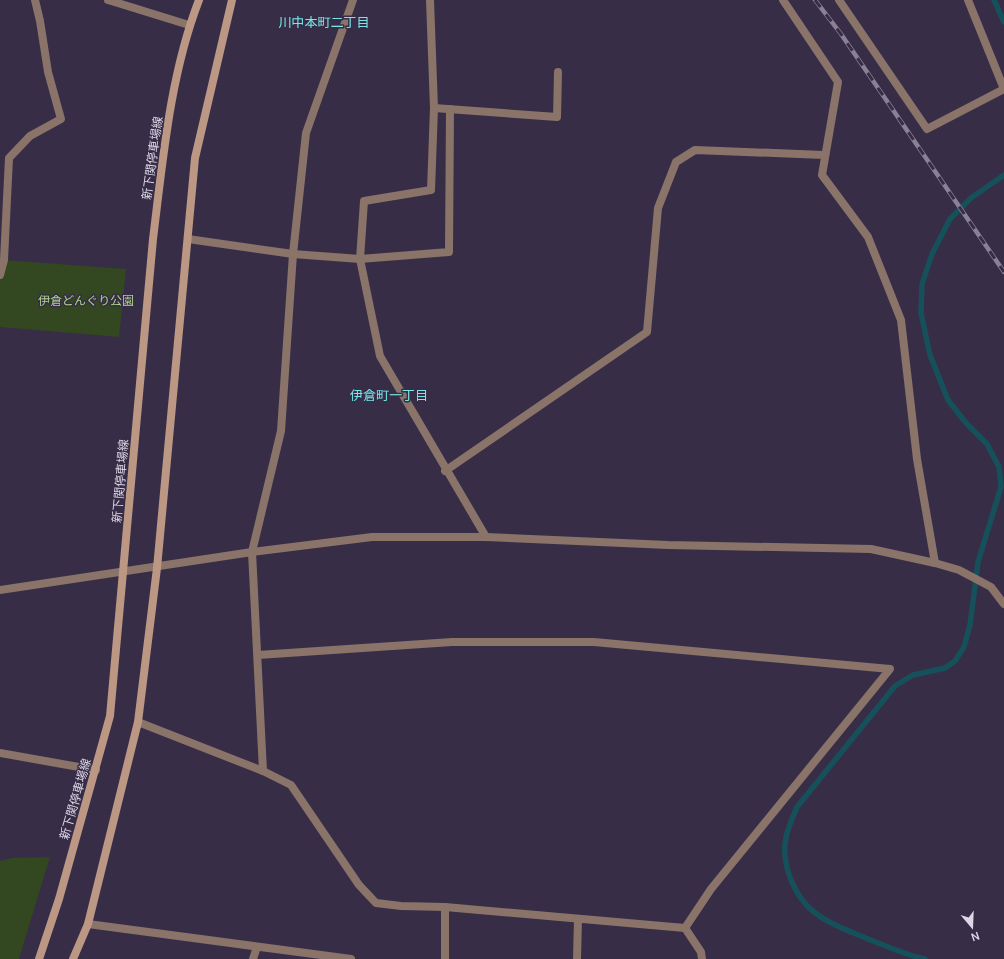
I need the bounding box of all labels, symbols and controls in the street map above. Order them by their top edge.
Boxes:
district label: 川中本町二丁目 [278,13,370,31]
street label: 新下関停車場線 [138,115,166,201]
park label: 伊倉どんぐり公園 [38,292,134,309]
district label: 伊倉町一丁目 [350,386,428,404]
street label: 新下関停車場線 [108,438,132,524]
street label: 新下関停車場線 [55,756,95,842]
north arrow [952,907,992,947]
text: N [969,929,982,945]

